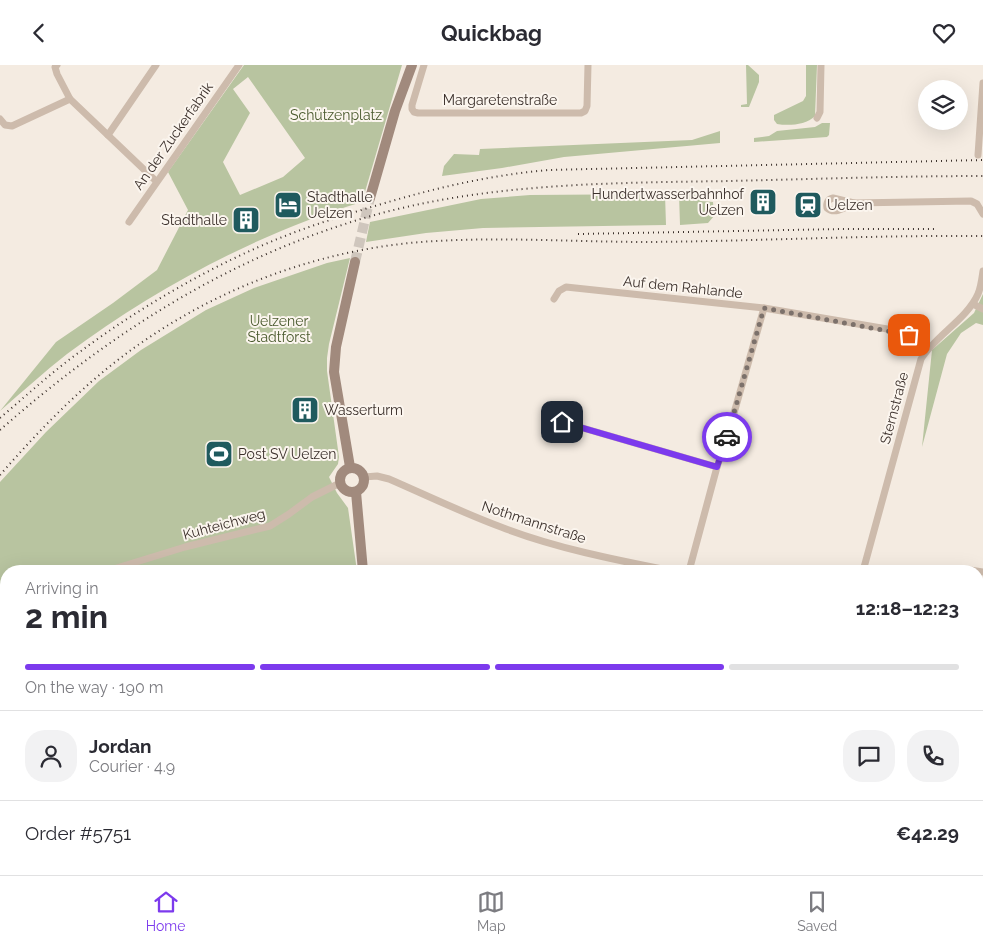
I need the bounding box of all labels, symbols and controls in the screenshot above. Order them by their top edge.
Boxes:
icon: back [25,19,53,47]
icon: heart [930,19,958,47]
text: Quickbag [441,20,542,46]
street label: An der Zuckerfabrik [130,79,216,193]
map controls [918,80,968,130]
button: layers [918,80,968,130]
street label: Margaretenstraße [443,92,557,108]
park label: Schützenplatz [290,107,382,123]
place label: Hundertwasserbahnhof Uelzen [592,186,745,218]
building icon: Hundertwasserbahnhof Uelzen [748,187,778,217]
place label: Stadthalle Uelzen [307,189,373,221]
hotel icon: Stadthalle Uelzen [273,190,303,220]
station icon: Uelzen [793,190,823,220]
place label: Uelzen [827,197,873,213]
building icon: Stadthalle [231,205,261,235]
place label: Stadthalle [161,212,227,228]
street label: Auf dem Rahlande [622,273,744,301]
park label: Uelzener Stadtforst [247,313,311,345]
pin [888,314,930,356]
icon: bag [895,321,923,349]
street label: Sternstraße [877,370,911,446]
building icon: Wasserturm [290,395,320,425]
pin [541,401,583,443]
place label: Wasserturm [324,402,403,418]
icon: home [548,408,576,436]
courier [702,412,752,462]
icon: car [713,423,741,451]
sports icon: Post SV Uelzen [204,439,234,469]
place label: Post SV Uelzen [238,446,336,462]
street label: Nothmannstraße [480,498,588,546]
street label: Kuhteichweg [181,505,267,543]
text: Arriving in [25,579,99,598]
text: 12:18–12:23 [856,597,959,619]
text: 2 min [25,598,108,635]
text: On the way · 190 m [25,678,164,697]
button: person [25,730,77,782]
button: chat [843,730,895,782]
button: phone [907,730,959,782]
text: Jordan [89,735,152,757]
text: Courier · 4.9 [89,757,175,776]
text: Order #5751 [25,822,131,844]
text: €42.29 [896,822,959,844]
tab: Home [146,888,185,934]
tab: Map [477,888,506,934]
tab: Saved [797,888,837,934]

